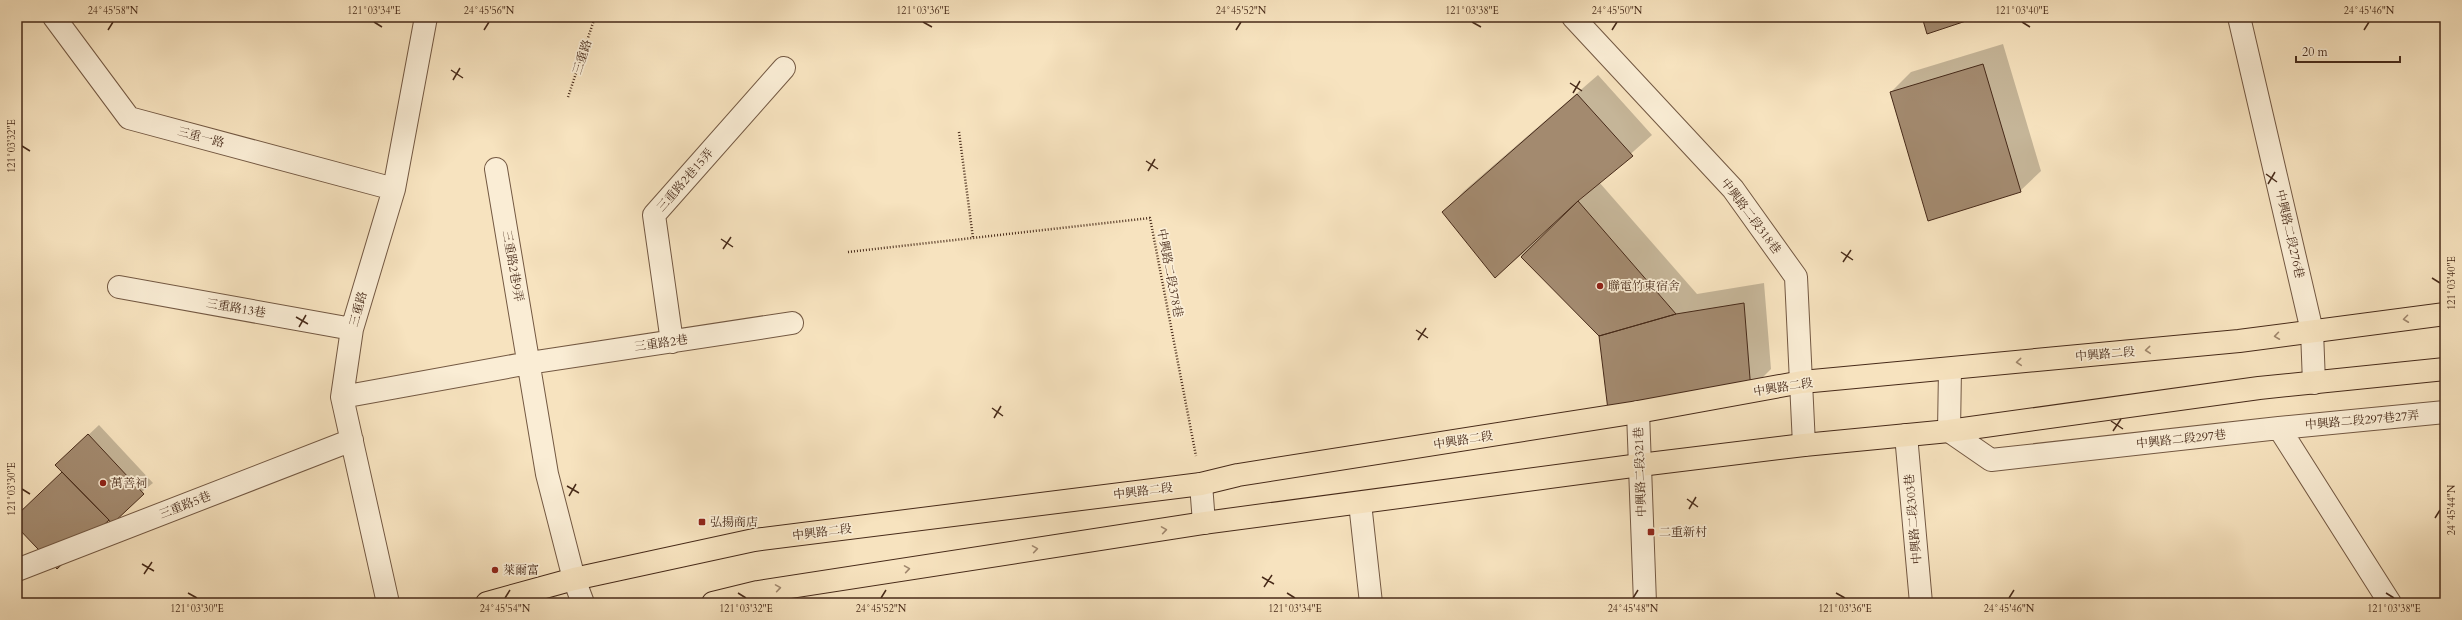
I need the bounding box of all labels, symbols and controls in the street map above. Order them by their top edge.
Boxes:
text: 24°45'58"N [88,4,139,18]
text: 121°03'34"E [347,4,401,18]
text: 24°45'56"N [464,4,515,18]
text: 121°03'36"E [896,4,950,18]
text: 24°45'52"N [1216,4,1267,18]
text: 121°03'38"E [1445,4,1499,18]
text: 24°45'50"N [1592,4,1643,18]
text: 121°03'40"E [1995,4,2049,18]
text: 24°45'46"N [2344,4,2395,18]
street label: 三重路 [569,37,595,77]
scale bar [2296,38,2400,64]
text: 20 m [2302,44,2329,60]
text: 121°03'32"E [5,119,19,173]
street label: 三重一路 [176,123,226,151]
street label: 三重路2巷15弄 [653,145,717,215]
street label: 中興路二段318巷 [1717,175,1785,257]
street label: 中興路二段276巷 [2272,188,2308,280]
street label: 中興路二段378巷 [1154,227,1186,319]
street label: 三重路2巷9弄 [499,229,527,303]
text: 121°03'40"E [2445,256,2459,310]
place label: 聯電竹東宿舍 [1608,278,1680,294]
marker: 聯電竹東宿舍 [1595,281,1605,291]
street label: 三重路 [345,289,371,329]
street label: 三重路13巷 [205,295,267,321]
one-way arrow [2403,314,2409,323]
street label: 三重路2巷 [633,331,689,355]
one-way arrow [2274,331,2280,340]
street label: 中興路二段 [2074,343,2136,365]
one-way arrow [2145,345,2151,354]
one-way arrow [2016,358,2022,367]
street label: 中興路二段 [1752,374,1814,400]
street label: 中興路二段297巷27弄 [2304,407,2420,433]
street label: 中興路二段297巷 [2135,426,2227,452]
street label: 中興路二段 [1432,427,1494,453]
street label: 中興路二段321巷 [1630,427,1650,517]
text: 121°03'30"E [5,462,19,516]
street label: 中興路二段303巷 [1901,473,1925,565]
place label: 萬善祠 [111,475,147,491]
marker: 萬善祠 [98,478,108,488]
street label: 中興路二段 [1112,479,1174,503]
text: 24°45'44"N [2445,484,2459,535]
street label: 三重路5巷 [157,488,213,522]
place label: 弘揚商店 [710,514,758,530]
marker: 弘揚商店 [697,517,707,527]
street label: 中興路二段 [791,520,853,544]
place label: 二重新村 [1659,524,1707,540]
one-way arrow [1160,526,1167,534]
marker: 二重新村 [1646,527,1656,537]
one-way arrow [1032,545,1038,554]
place label: 萊爾富 [503,562,539,578]
marker: 萊爾富 [490,565,500,575]
one-way arrow [903,565,910,574]
one-way arrow [775,584,781,593]
text: 121°03'30"E [170,602,224,616]
text: 24°45'54"N [480,602,531,616]
text: 121°03'32"E [719,602,773,616]
text: 24°45'52"N [856,602,907,616]
text: 121°03'34"E [1268,602,1322,616]
text: 24°45'48"N [1608,602,1659,616]
text: 121°03'36"E [1818,602,1872,616]
text: 24°45'46"N [1984,602,2035,616]
text: 121°03'38"E [2367,602,2421,616]

